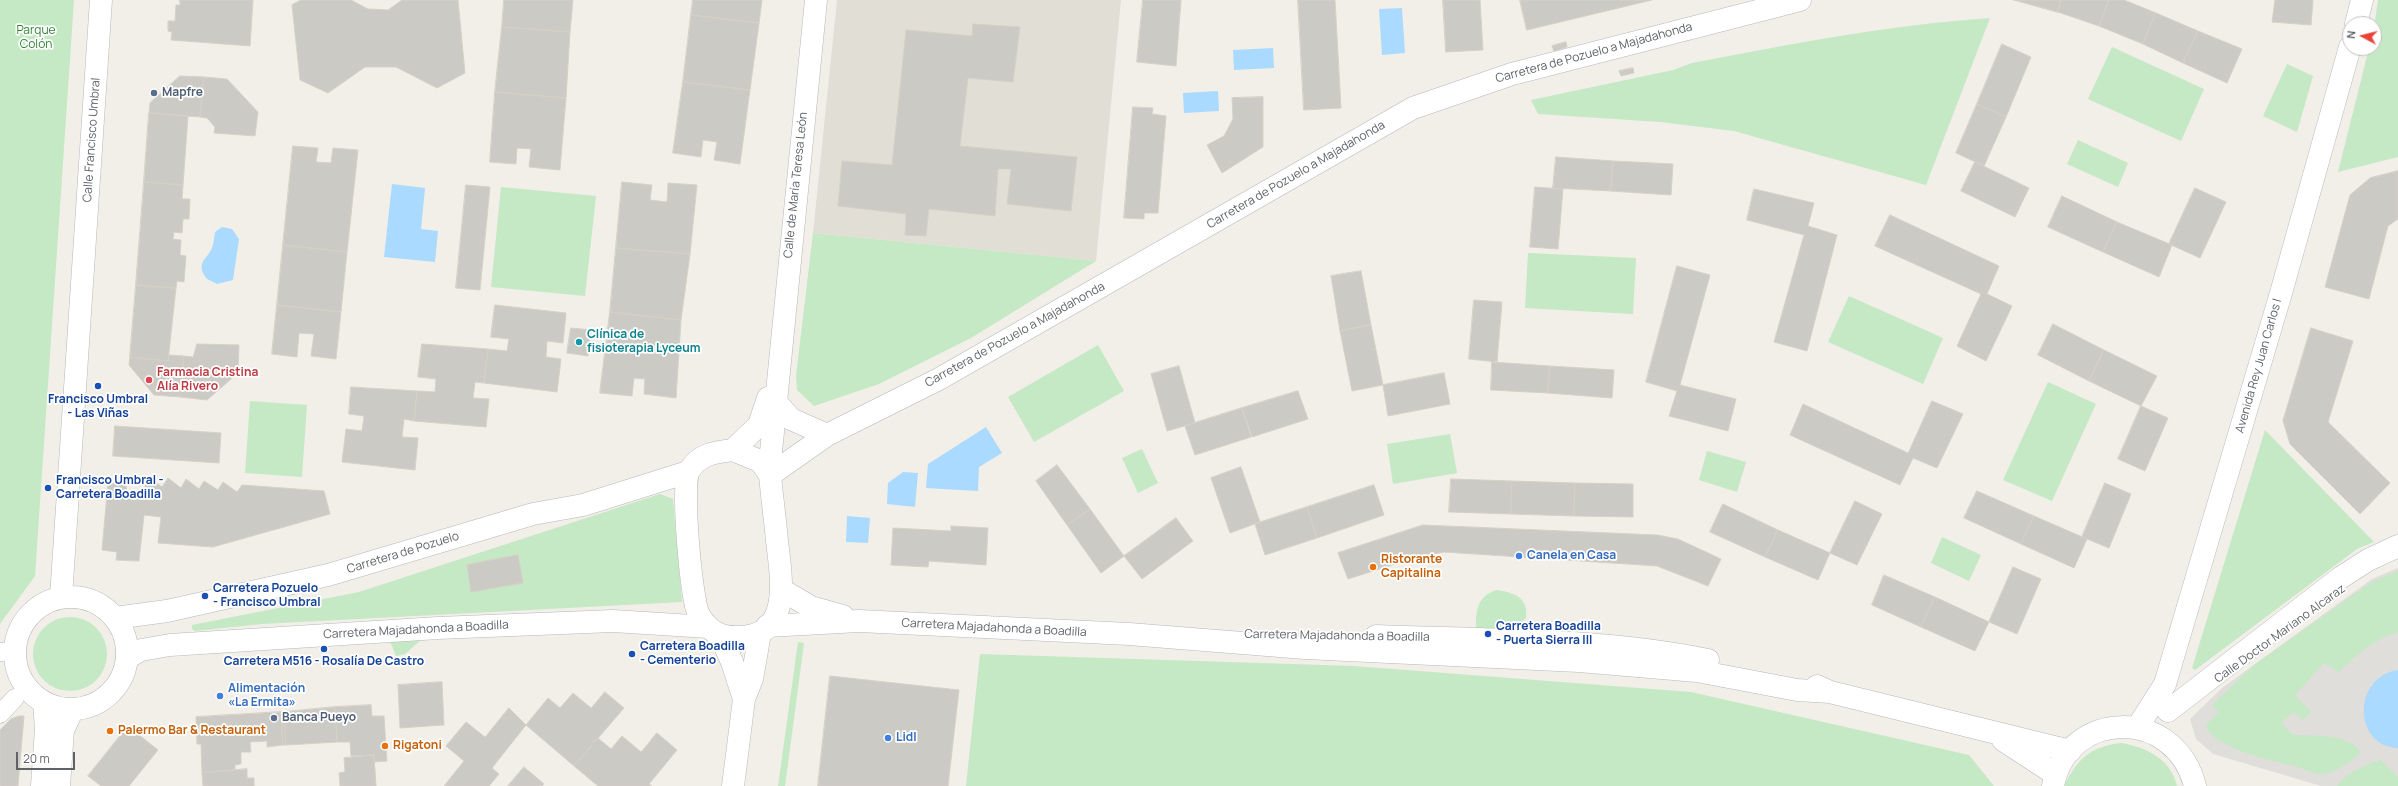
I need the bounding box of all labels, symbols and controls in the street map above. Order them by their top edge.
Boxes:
north arrow [2342,16,2382,56]
street label: Carretera de Pozuelo a Majadahonda [1494,20,1694,86]
park label: Parque Colón [16,24,56,52]
text: N [2343,30,2359,39]
street label: Calle Francisco Umbral [80,77,104,203]
place label: Mapfre [162,86,203,100]
marker: Mapfre [149,88,159,98]
street label: Calle de María Teresa León [781,111,811,259]
street label: Carretera de Pozuelo a Majadahonda [1204,118,1388,232]
street label: Carretera de Pozuelo a Majadahonda [923,279,1107,391]
street label: Avenida Rey Juan Carlos I [2233,297,2285,435]
place label: Clínica de fisioterapia Lyceum [587,328,701,356]
marker: Clínica de fisioterapia Lyceum [574,337,584,347]
place label: Farmacia Cristina Alía Rivero [157,366,258,394]
marker: Farmacia Cristina Alía Rivero [144,375,154,385]
marker: Francisco Umbral - Las Viñas [93,381,103,391]
place label: Francisco Umbral - Las Viñas [48,393,148,421]
place label: Francisco Umbral - Carretera Boadilla [56,474,164,502]
marker: Francisco Umbral - Carretera Boadilla [43,483,53,493]
street label: Carretera de Pozuelo [345,529,461,577]
place label: Canela en Casa [1527,549,1616,563]
marker: Canela en Casa [1514,551,1524,561]
place label: Ristorante Capitalina [1381,553,1442,581]
marker: Ristorante Capitalina [1368,562,1378,572]
place label: Carretera Pozuelo - Francisco Umbral [213,582,321,610]
street label: Calle Doctor Mariano Alcaraz [2212,582,2348,686]
marker: Carretera Pozuelo - Francisco Umbral [200,591,210,601]
street label: Carretera Majadahonda a Boadilla [901,616,1087,640]
street label: Carretera Majadahonda a Boadilla [323,618,509,642]
place label: Carretera Boadilla - Puerta Sierra III [1496,620,1601,648]
street label: Carretera Majadahonda a Boadilla [1244,627,1430,645]
marker: Carretera Boadilla - Puerta Sierra III [1483,629,1493,639]
place label: Carretera Boadilla - Cementerio [640,640,745,668]
marker: Carretera M516 - Rosalía De Castro [319,644,329,654]
marker: Carretera Boadilla - Cementerio [627,649,637,659]
place label: Carretera M516 - Rosalía De Castro [224,655,424,669]
place label: Alimentación «La Ermita» [228,682,305,710]
marker: Alimentación «La Ermita» [215,691,225,701]
place label: Banca Pueyo [282,711,356,725]
marker: Banca Pueyo [269,713,279,723]
place label: Palermo Bar & Restaurant [118,724,266,738]
marker: Palermo Bar & Restaurant [105,726,115,736]
place label: Lidl [896,731,917,745]
marker: Lidl [883,733,893,743]
place label: Rigatoni [393,739,442,753]
marker: Rigatoni [380,741,390,751]
scale bar [18,744,77,770]
text: 20 m [23,750,50,767]

